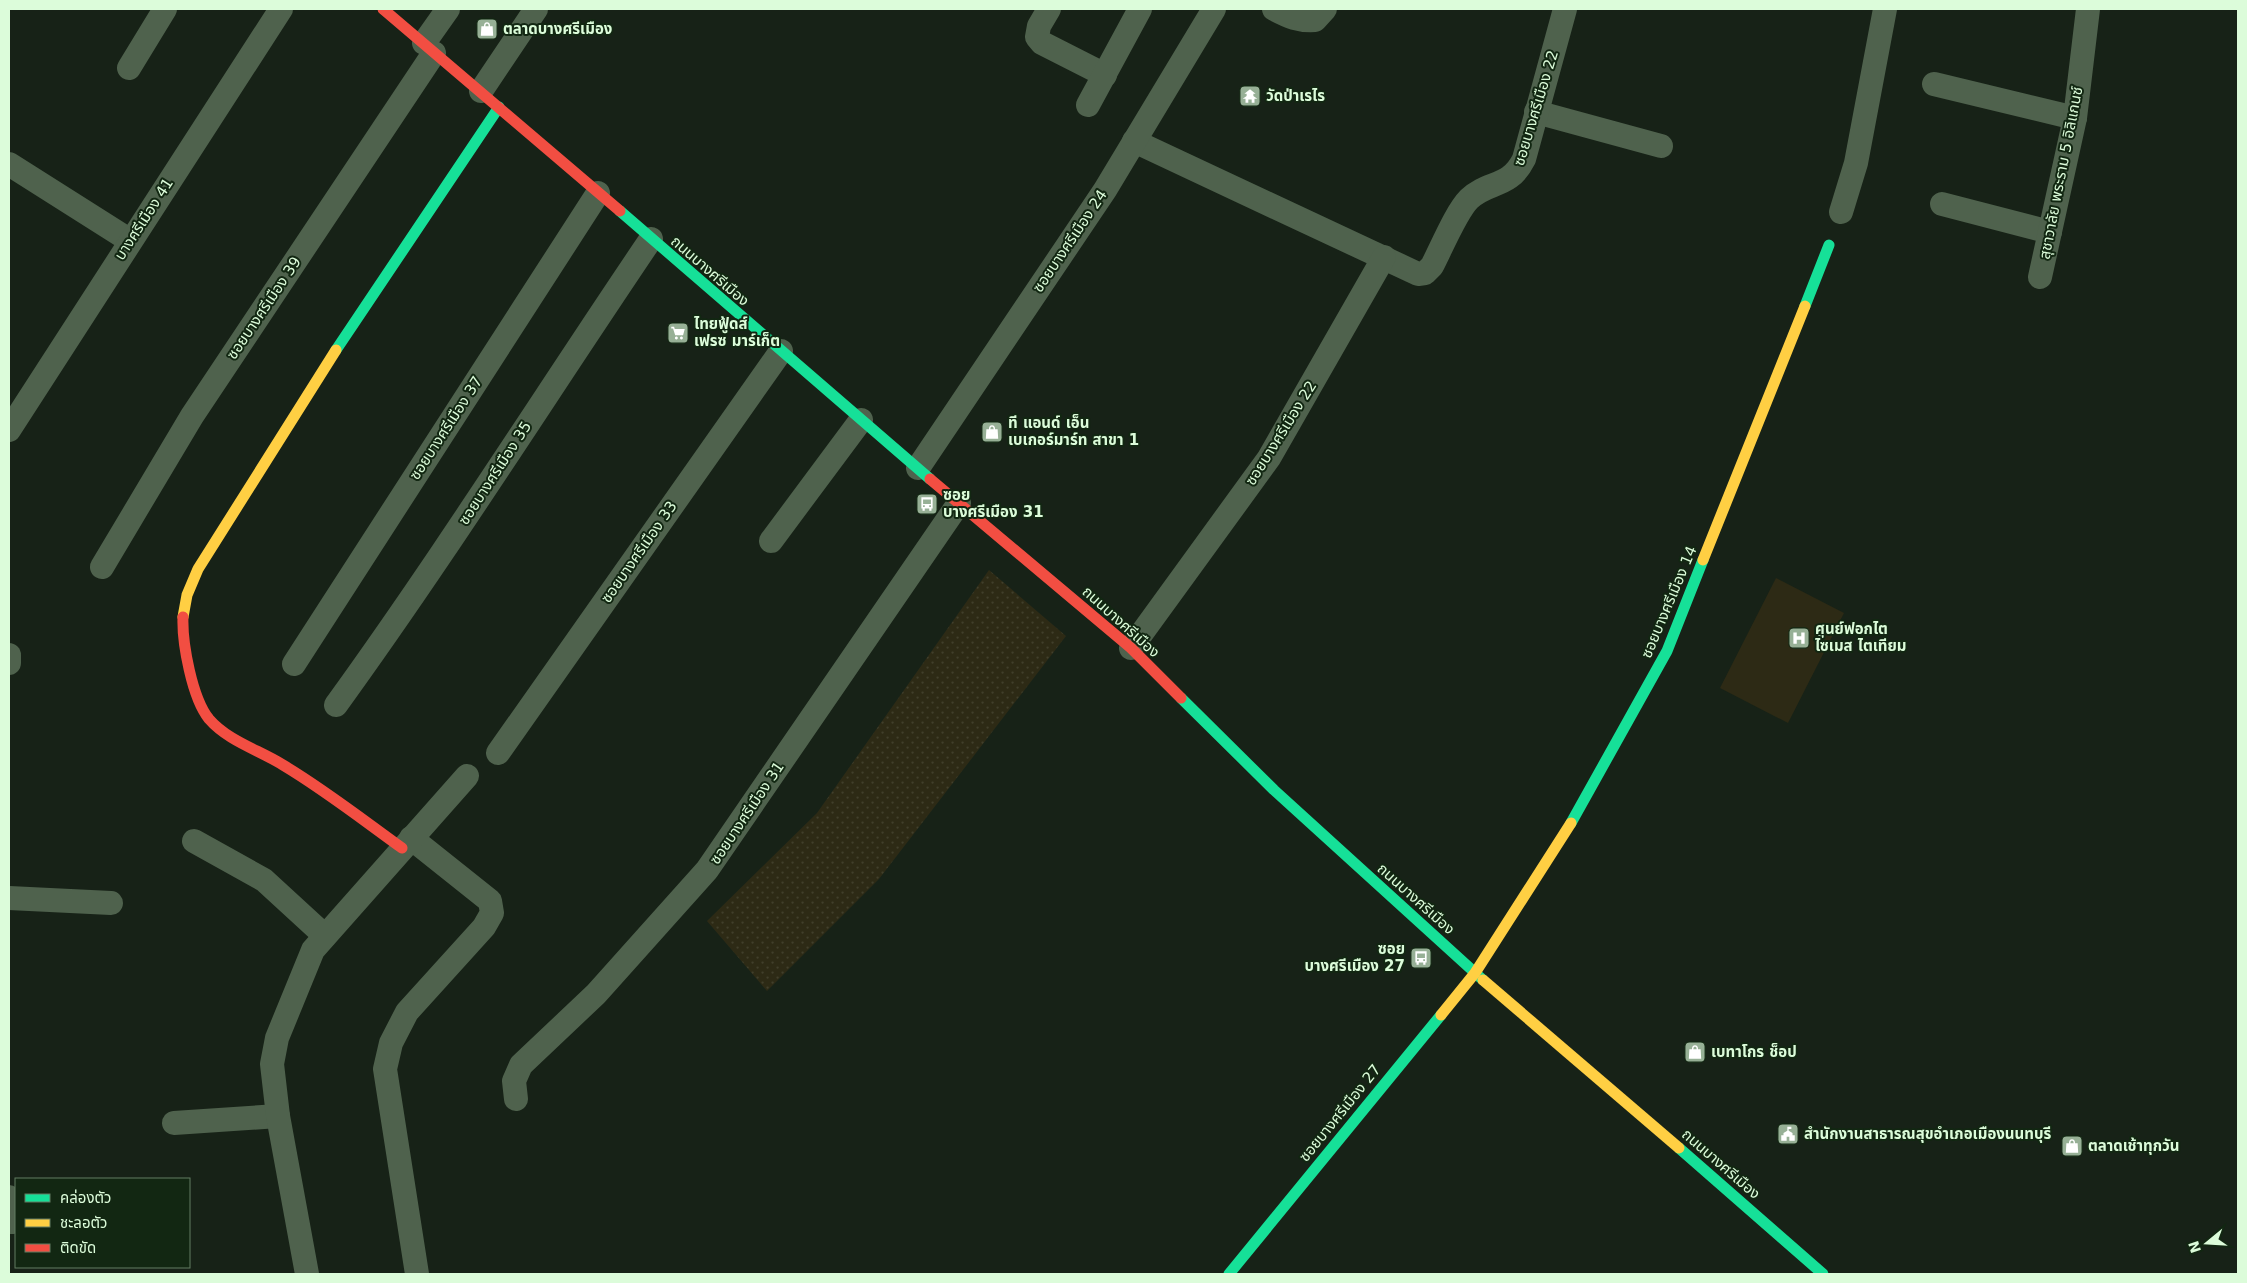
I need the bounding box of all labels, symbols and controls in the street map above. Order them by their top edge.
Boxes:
shop icon: ตลาดบางศรีเมือง [475,17,499,41]
place label: ตลาดบางศรีเมือง [503,20,612,38]
street label: ซอยบางศรีเมือง 22 [1510,48,1562,168]
temple icon: วัดป่าเรไร [1238,84,1262,108]
street label: สุชาวาลัย พระราม 5 อิลิแกนซ์ [2035,85,2087,261]
place label: วัดป่าเรไร [1266,87,1325,105]
street label: บางศรีเมือง 41 [111,175,177,263]
street label: ซอยบางศรีเมือง 24 [1029,186,1111,296]
street label: ถนนบางศรีเมือง [667,232,753,310]
street label: ซอยบางศรีเมือง 39 [223,253,305,363]
place label: ไทยฟู้ดส์ เฟรซ มาร์เก็ต [694,315,780,350]
supermarket icon: ไทยฟู้ดส์ เฟรซ มาร์เก็ต [666,321,690,345]
street label: ซอยบางศรีเมือง 37 [406,373,486,483]
street label: ซอยบางศรีเมือง 22 [1242,377,1320,489]
place label: ที แอนด์ เอ็น เบเกอร์มาร์ท สาขา 1 [1008,414,1139,449]
street label: ซอยบางศรีเมือง 35 [455,418,535,528]
shop icon: ที แอนด์ เอ็น เบเกอร์มาร์ท สาขา 1 [980,420,1004,444]
place label: ซอย บางศรีเมือง 31 [943,486,1044,521]
bus stop icon: ซอย บางศรีเมือง 31 [915,492,939,516]
street label: ซอยบางศรีเมือง 33 [597,498,681,606]
street label: ซอยบางศรีเมือง 14 [1637,543,1701,661]
street label: ถนนบางศรีเมือง [1079,583,1163,661]
place label: ศูนย์ฟอกไต ไซเมส ไตเทียม [1815,620,1907,655]
hospital icon: ศูนย์ฟอกไต ไซเมส ไตเทียม [1787,626,1811,650]
street label: ซอยบางศรีเมือง 31 [706,758,788,868]
street label: ถนนบางศรีเมือง [1374,860,1458,938]
place label: ซอย บางศรีเมือง 27 [1304,940,1405,975]
bus stop icon: ซอย บางศรีเมือง 27 [1409,946,1433,970]
shop icon: เบทาโกร ช็อป [1683,1040,1707,1064]
place label: เบทาโกร ช็อป [1711,1043,1797,1061]
street label: ซอยบางศรีเมือง 27 [1295,1061,1385,1165]
public building icon: สำนักงานสาธารณสุขอำเภอเมืองนนทบุรี [1776,1122,1800,1146]
street label: ถนนบางศรีเมือง [1678,1125,1764,1203]
place label: สำนักงานสาธารณสุขอำเภอเมืองนนทบุรี [1804,1125,2051,1143]
shop icon: ตลาดเช้าทุกวัน [2060,1134,2084,1158]
place label: ตลาดเช้าทุกวัน [2088,1137,2179,1155]
legend [15,1178,190,1268]
text: คล่องตัว [60,1189,111,1207]
text: ชะลอตัว [60,1214,107,1232]
north arrow [2182,1218,2232,1268]
text: ติดขัด [60,1239,96,1257]
text: N [2185,1239,2204,1255]

